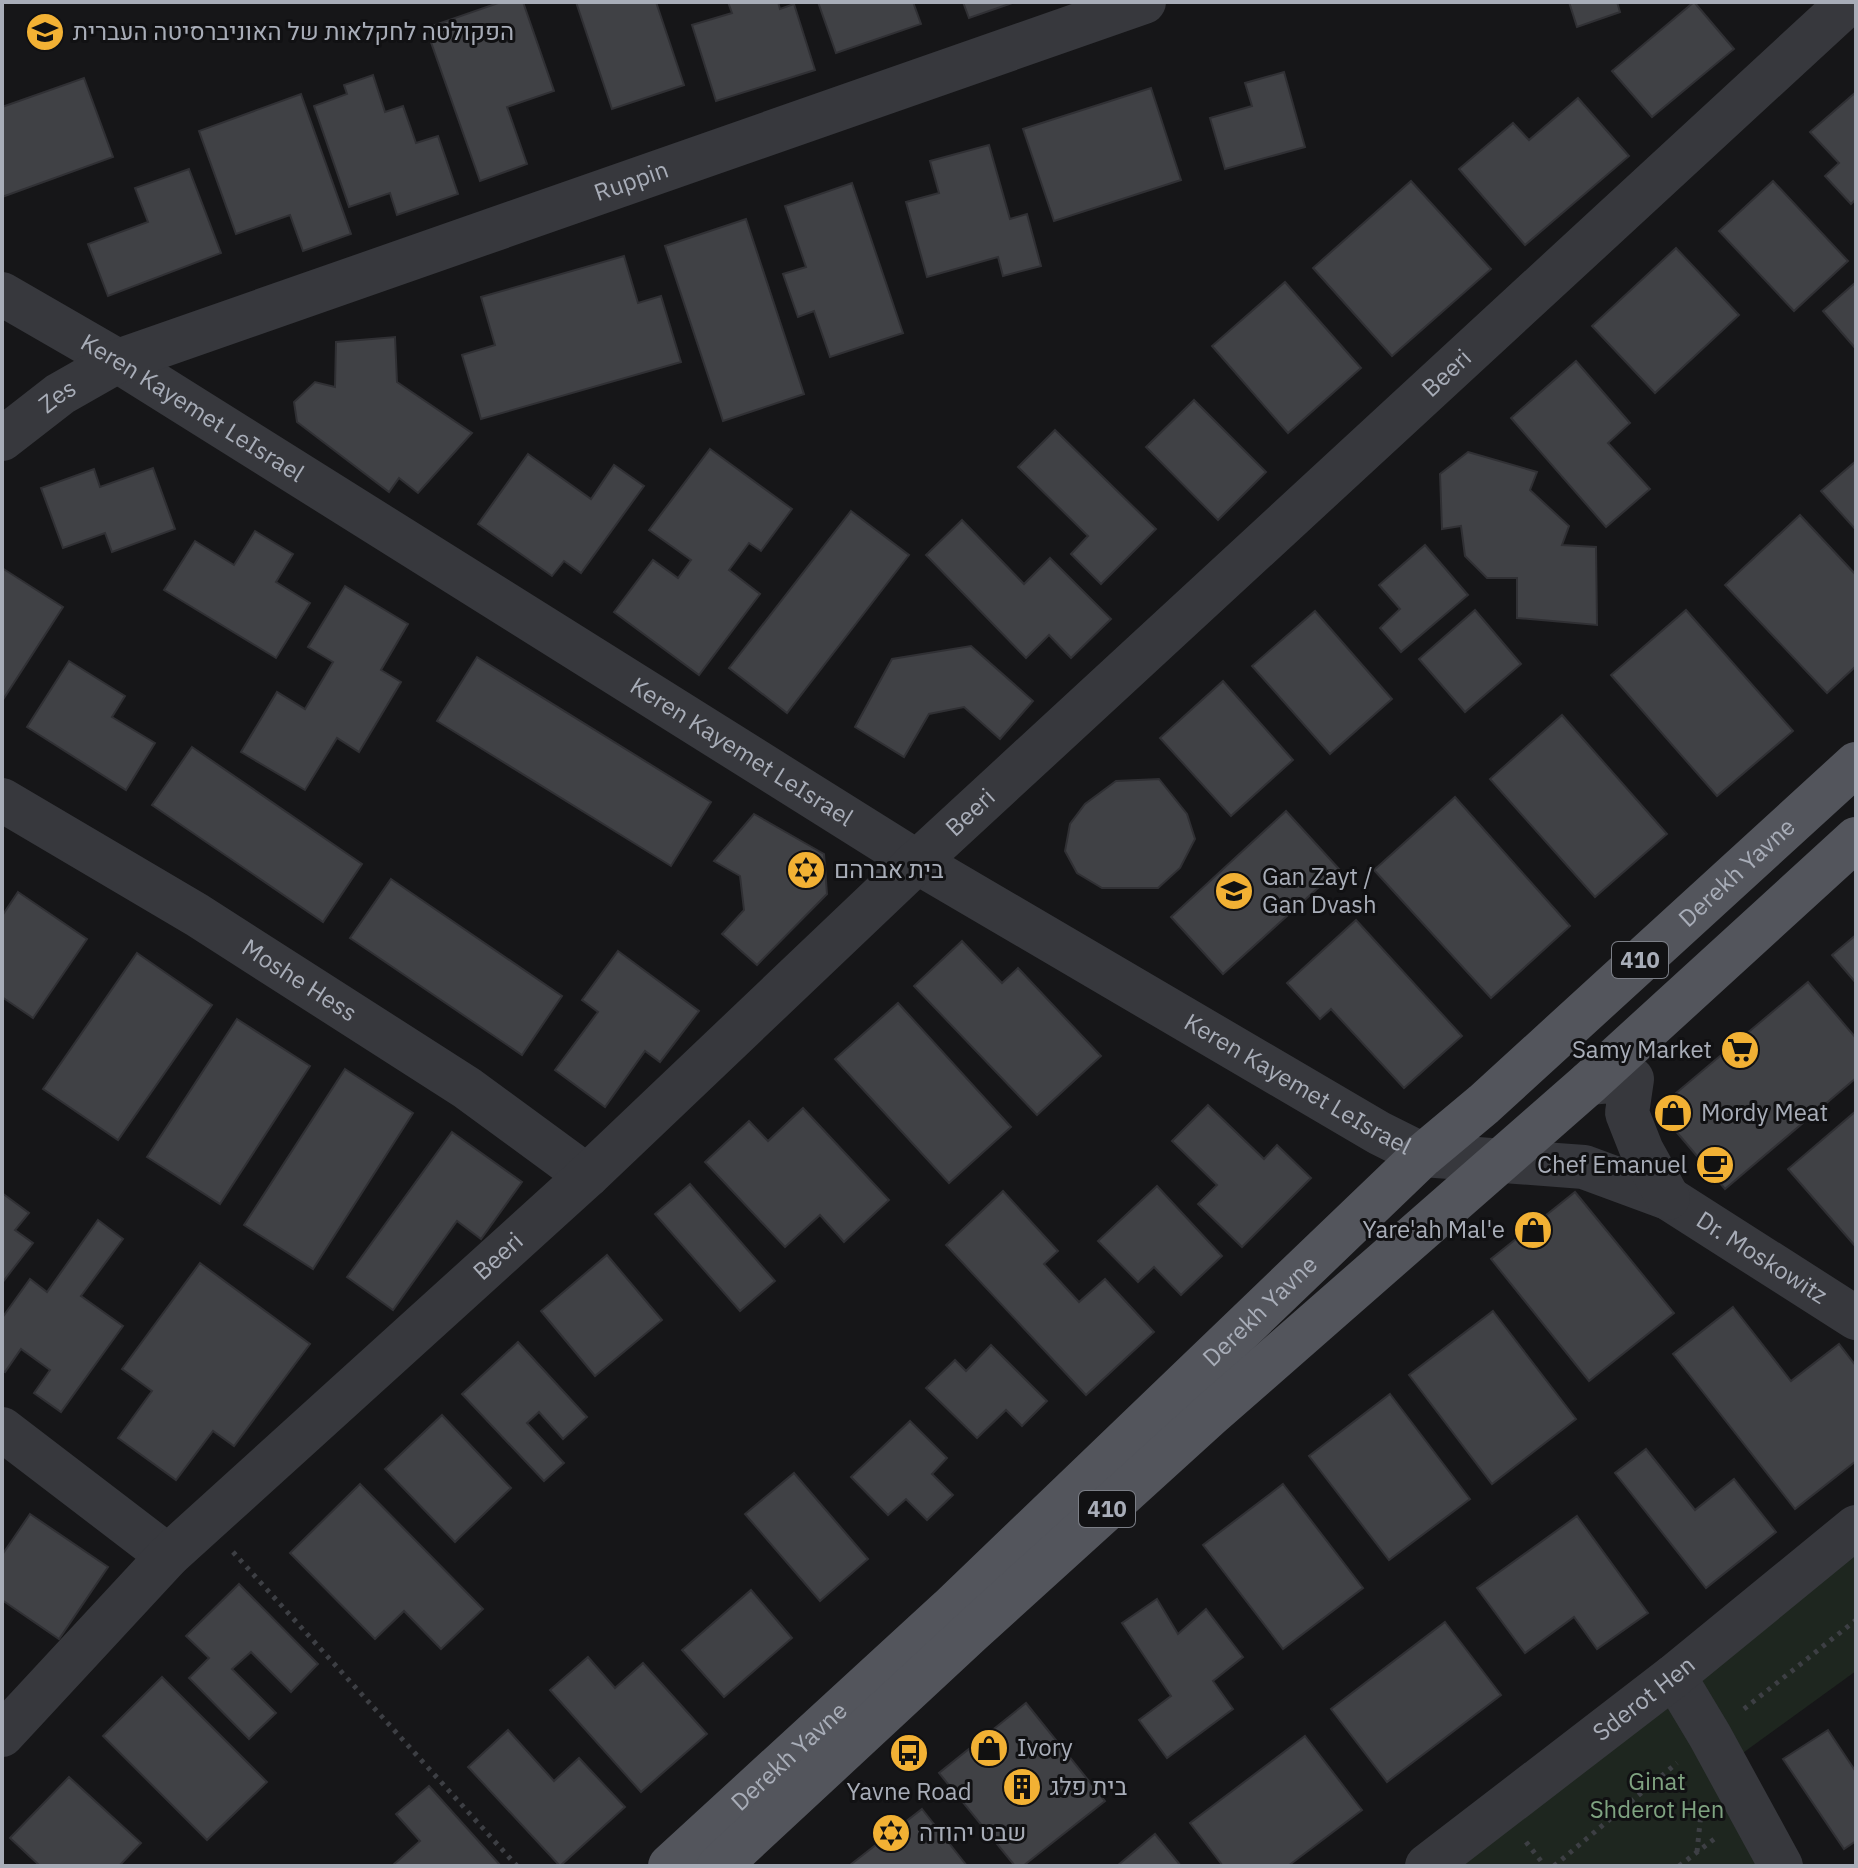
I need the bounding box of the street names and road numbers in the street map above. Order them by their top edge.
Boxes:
street label: Ruppin [590,153,672,208]
street label: Keren Kayemet LeIsrael [75,326,311,489]
street label: Beeri [1414,341,1478,404]
street label: Zes [32,371,81,420]
street label: Keren Kayemet LeIsrael [625,669,860,833]
street label: Beeri [938,781,1002,843]
street label: Derekh Yavne [1671,810,1802,934]
street label: Moshe Hess [236,931,364,1028]
road number: 410 [1612,942,1668,978]
street label: Keren Kayemet LeIsrael [1179,1005,1417,1162]
street label: Dr. Moskowitz [1691,1203,1834,1311]
street label: Beeri [466,1225,529,1287]
street label: Derekh Yavne [1195,1248,1324,1373]
road number: 410 [1079,1491,1135,1527]
street label: Sderot Hen [1586,1648,1701,1748]
street label: Derekh Yavne [724,1694,854,1817]

